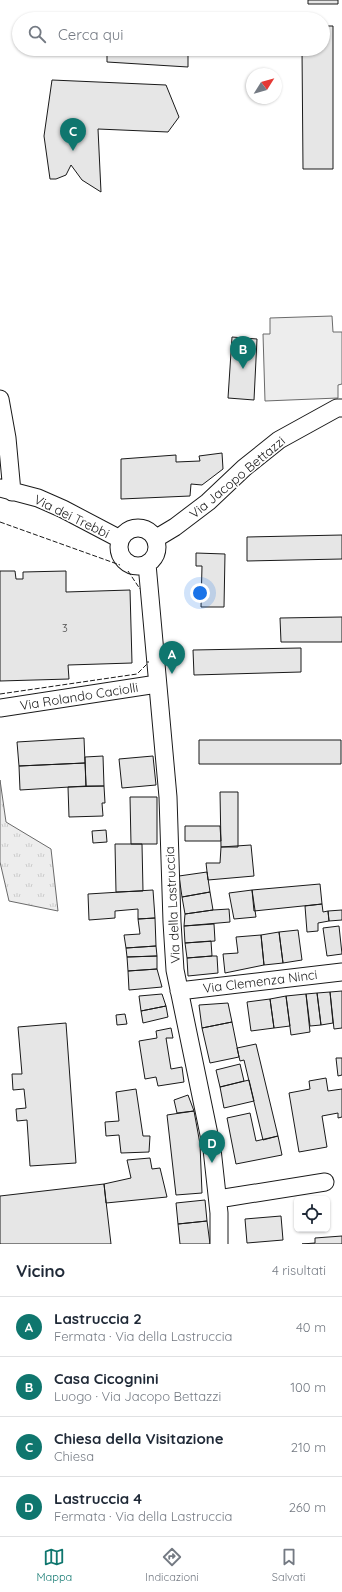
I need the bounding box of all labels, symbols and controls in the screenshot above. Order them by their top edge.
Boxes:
search box [12,12,330,56]
icon: search [26,23,48,45]
text: Cerca qui [58,25,124,44]
north arrow [246,68,282,104]
pin: C [60,118,86,151]
pin: B [230,336,256,369]
street label: Via Jacopo Bettazzi [186,432,288,522]
street label: Via dei Trebbi [32,491,112,541]
your location [190,583,210,603]
house number: 3 [62,621,68,635]
pin: A [159,641,185,674]
street label: Via Rolando Caciolli [19,679,139,713]
street label: Via della Lastruccia [161,846,183,964]
street label: Via Clemenza Ninci [202,966,318,996]
pin: D [199,1130,225,1163]
map controls [294,1196,330,1232]
button: locate [294,1196,330,1232]
text: Vicino [16,1260,65,1281]
text: 4 risultati [272,1262,326,1278]
text: Lastruccia 2 [54,1309,142,1328]
text: A [25,1319,33,1335]
text: 40 m [296,1319,326,1335]
text: Fermata · Via della Lastruccia [54,1328,232,1344]
text: Casa Cicognini [54,1369,158,1388]
text: B [25,1379,33,1395]
text: 100 m [290,1379,326,1395]
text: Luogo · Via Jacopo Bettazzi [54,1388,221,1404]
text: Chiesa della Visitazione [54,1429,224,1448]
text: C [25,1439,33,1455]
text: 210 m [291,1439,326,1455]
text: Chiesa [54,1448,94,1464]
text: Lastruccia 4 [54,1489,142,1508]
text: D [24,1499,34,1515]
text: 260 m [289,1499,326,1515]
text: Fermata · Via della Lastruccia [54,1508,232,1524]
tab: Mappa [37,1546,72,1584]
tab: Indicazioni [145,1546,199,1584]
tab: Salvati [272,1546,305,1584]

